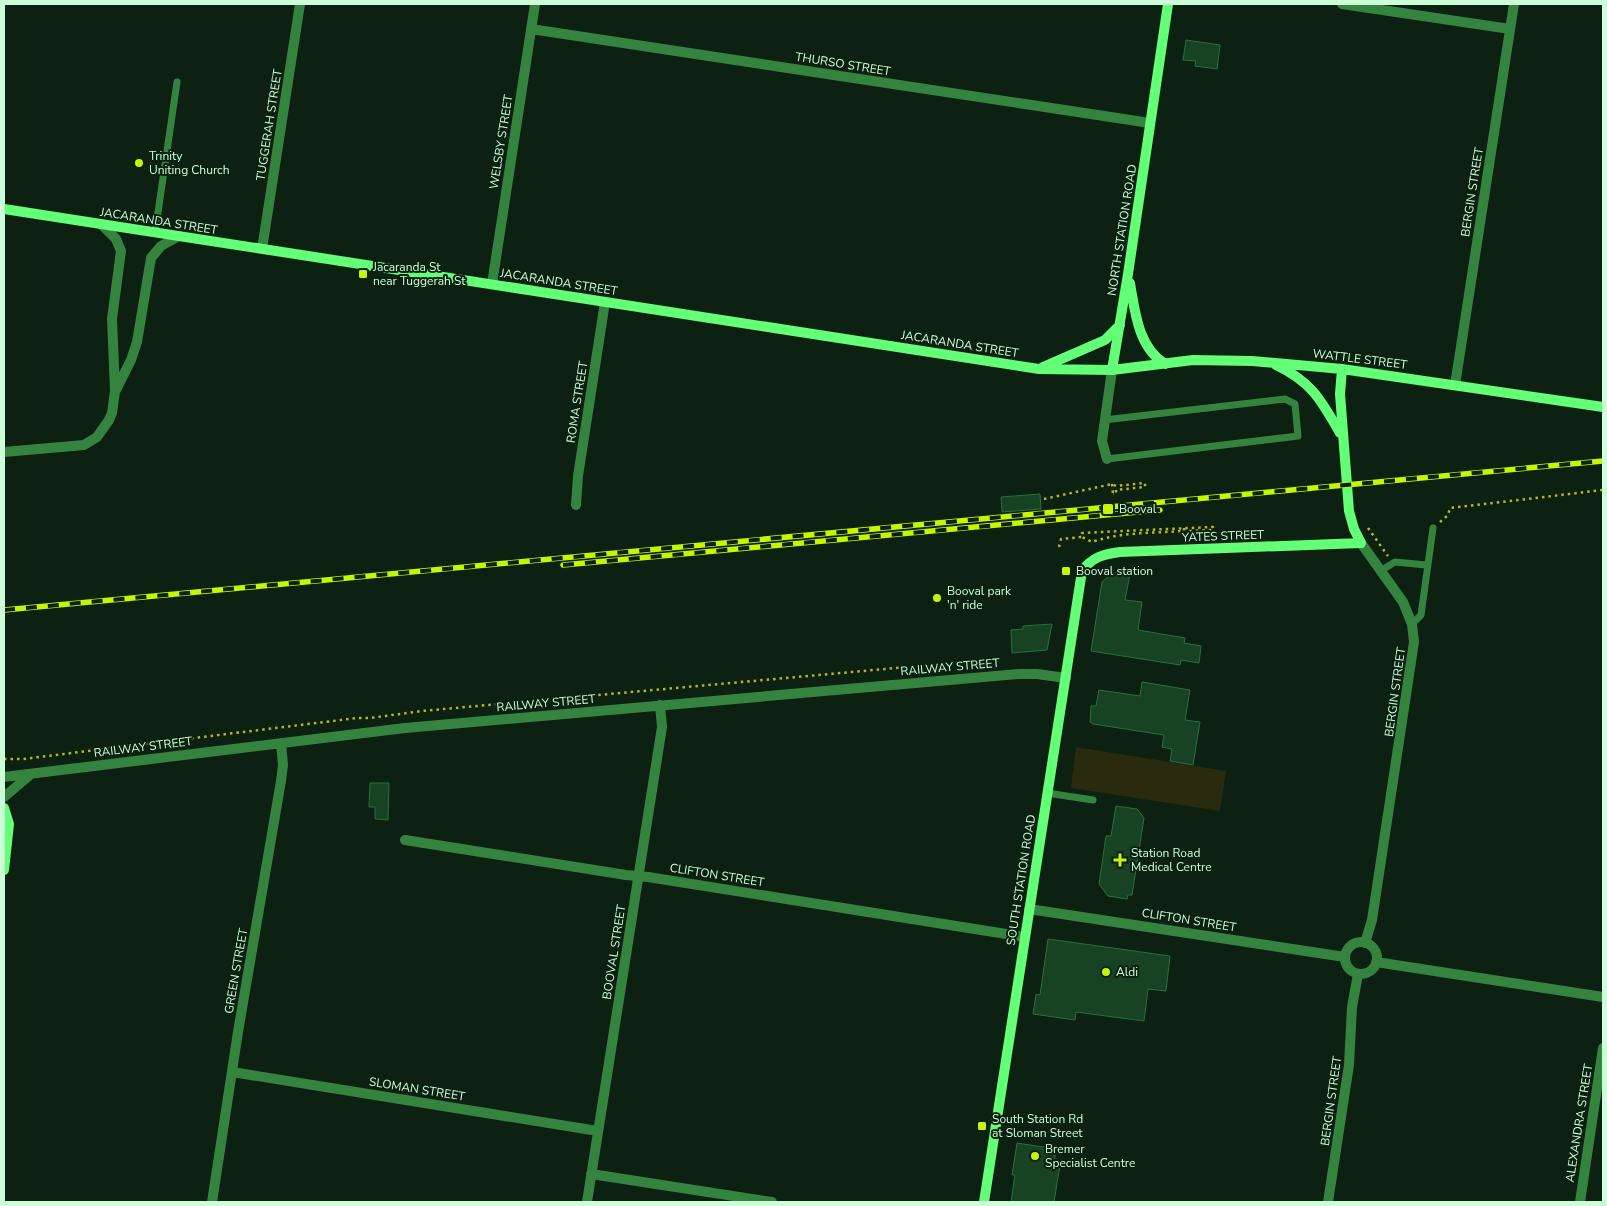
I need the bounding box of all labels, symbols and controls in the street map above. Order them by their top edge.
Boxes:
street label: THURSO STREET [794,49,893,80]
street label: TUGGERAH STREET [252,67,286,182]
street label: WELSBY STREET [486,93,516,190]
street label: BERGIN STREET [1457,145,1487,238]
place label: Trinity Uniting Church [149,148,229,178]
marker: Trinity Uniting Church [133,157,145,169]
street label: NORTH STATION ROAD [1104,163,1140,297]
street label: JACARANDA STREET [98,204,220,238]
place label: Jacaranda St near Tuggerah St [372,259,466,289]
street label: JACARANDA STREET [498,265,620,299]
marker: Jacaranda St near Tuggerah St [357,268,369,280]
street label: JACARANDA STREET [899,327,1021,361]
street label: WATTLE STREET [1312,345,1409,373]
street label: ROMA STREET [563,359,591,444]
place label: Booval [1119,501,1157,517]
marker: Booval [1101,502,1115,516]
street label: YATES STREET [1181,527,1265,545]
place label: Booval station [1076,563,1153,579]
marker: Booval station [1060,565,1072,577]
place label: Booval park 'n' ride [947,583,1012,613]
marker: Booval park 'n' ride [931,592,943,604]
street label: BERGIN STREET [1381,645,1409,738]
street label: RAILWAY STREET [900,655,1001,679]
street label: RAILWAY STREET [496,691,597,715]
street label: RAILWAY STREET [93,733,194,761]
street label: SOUTH STATION ROAD [1003,813,1039,947]
place label: Station Road Medical Centre [1131,845,1212,875]
marker: Station Road Medical Centre [1113,853,1127,867]
street label: CLIFTON STREET [669,860,766,891]
street label: BOOVAL STREET [599,903,630,1001]
street label: CLIFTON STREET [1141,905,1238,936]
street label: GREEN STREET [221,926,251,1015]
place label: Aldi [1116,964,1138,980]
marker: Aldi [1100,966,1112,978]
street label: BERGIN STREET [1317,1054,1345,1147]
street label: ALEXANDRA STREET [1562,1062,1596,1183]
street label: SLOMAN STREET [368,1073,467,1105]
place label: South Station Rd at Sloman Street [992,1111,1083,1141]
marker: South Station Rd at Sloman Street [976,1120,988,1132]
place label: Bremer Specialist Centre [1045,1141,1135,1171]
marker: Bremer Specialist Centre [1029,1150,1041,1162]

